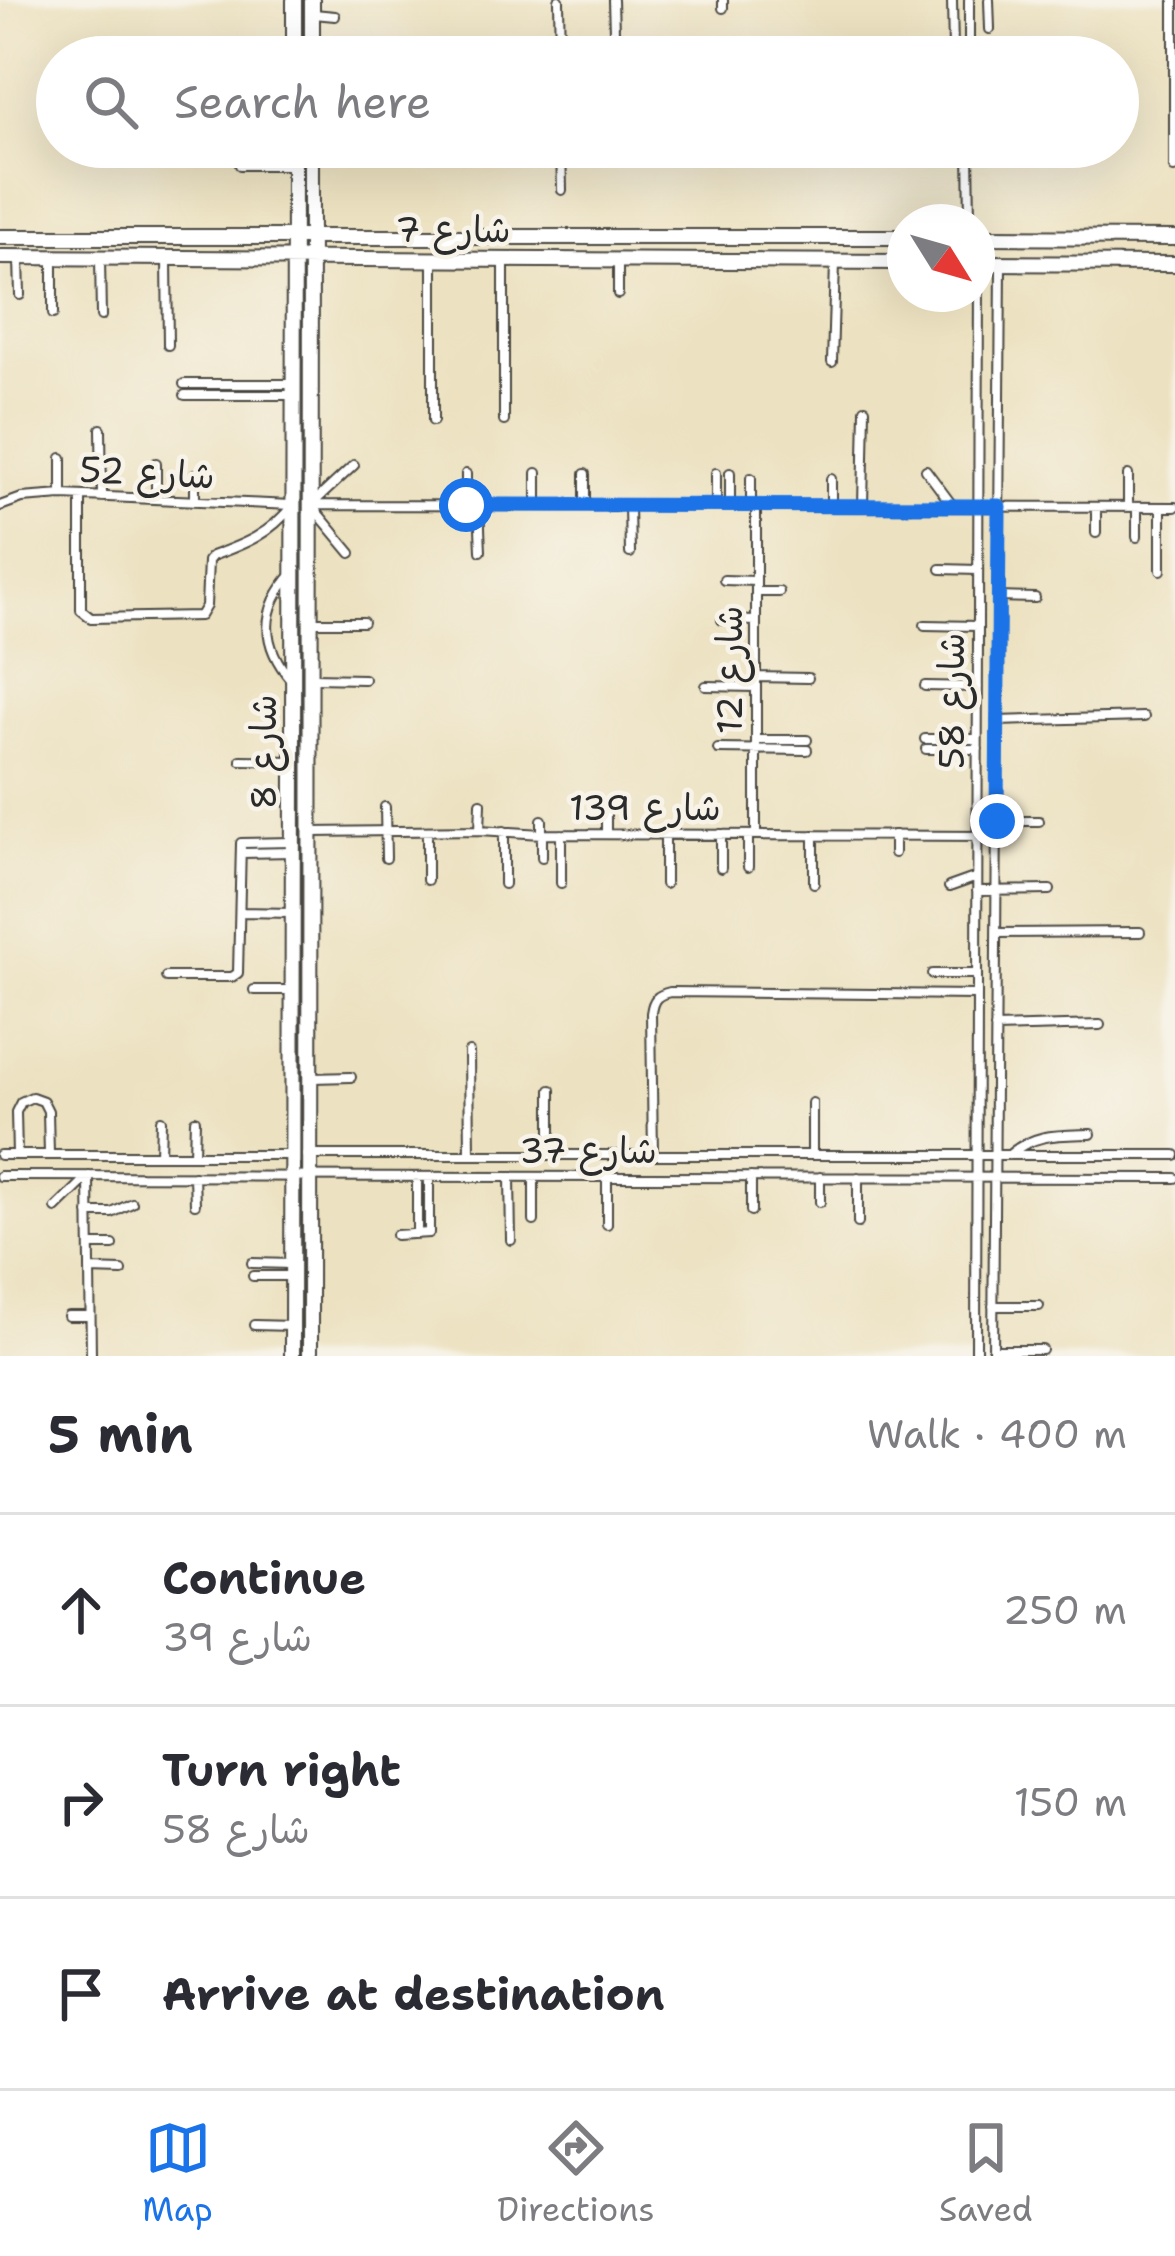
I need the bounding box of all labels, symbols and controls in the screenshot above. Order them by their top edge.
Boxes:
search box [36,36,1139,168]
icon: search [78,69,144,135]
text: Search here [174,72,431,132]
north arrow [887,204,995,312]
street label: شارع 7 [395,205,511,255]
street label: شارع 52 [78,444,216,502]
route start [439,478,493,532]
street label: شارع 12 [705,606,755,734]
street label: شارع 58 [927,633,977,769]
street label: شارع 8 [239,694,289,810]
street label: شارع 139 [569,783,721,833]
route end [970,794,1024,848]
street label: شارع 37 [519,1126,657,1176]
text: 5 min [48,1400,193,1468]
text: Walk · 400 m [867,1408,1127,1460]
text: Continue [162,1548,366,1608]
icon: ahead [48,1577,114,1643]
text: 250 m [1003,1584,1127,1636]
text: شارع 39 [162,1611,312,1663]
text: Turn right [162,1740,401,1800]
icon: right [48,1769,114,1835]
text: 150 m [1014,1776,1127,1828]
text: شارع 58 [162,1803,310,1855]
icon: arrive [48,1961,114,2027]
text: Arrive at destination [162,1964,665,2024]
tab: Map [142,2115,213,2232]
tab: Directions [497,2115,655,2232]
tab: Saved [939,2115,1033,2232]

